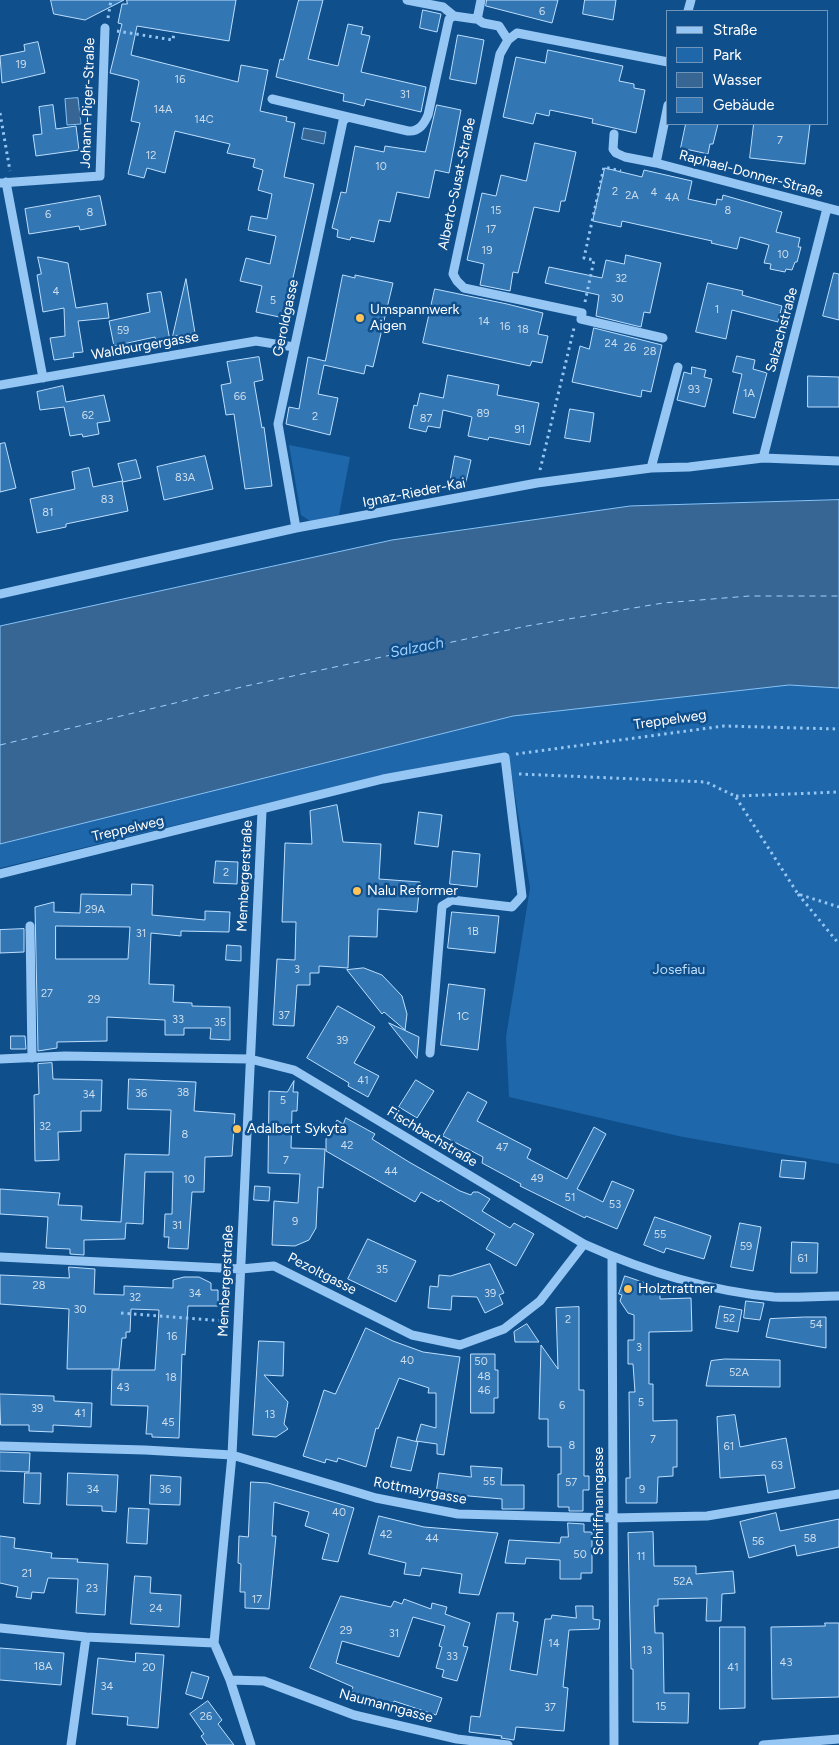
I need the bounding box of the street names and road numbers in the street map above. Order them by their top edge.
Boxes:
street label: Johann-Piger-Straße [77,37,99,169]
street label: Alberto-Susat-Straße [435,116,479,252]
street label: Raphael-Donner-Straße [677,147,825,201]
street label: Geroldgasse [270,278,302,358]
street label: Salzachstraße [763,286,801,374]
street label: Waldburgergasse [90,328,200,364]
street label: Ignaz-Rieder-Kai [361,475,467,511]
street label: Treppelweg [632,707,708,733]
street label: Treppelweg [90,813,166,845]
street label: Membergerstraße [234,820,256,932]
street label: Fischbachstraße [384,1103,480,1171]
street label: Membergerstraße [215,1225,237,1337]
street label: Pezoltgasse [285,1249,359,1299]
street label: Schiffmanngasse [591,1447,607,1555]
street label: Rottmayrgasse [372,1474,468,1508]
street label: Naumanngasse [337,1685,435,1727]

